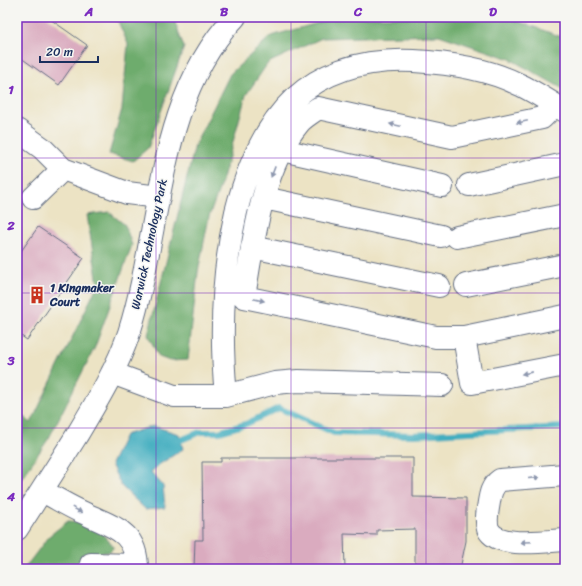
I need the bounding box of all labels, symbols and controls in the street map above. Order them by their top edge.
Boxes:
text: A [84,0,93,23]
text: B [220,0,229,23]
text: C [353,0,363,23]
text: D [489,0,497,23]
scale bar [40,38,98,64]
text: 20 m [46,41,73,63]
text: 1 [8,78,14,101]
one-way arrow [516,120,528,126]
one-way arrow [389,121,401,127]
one-way arrow [269,166,275,178]
street label: Warwick Technology Park [124,177,174,311]
text: 2 [6,214,15,237]
place label: 1 Kingmaker Court [49,277,115,313]
building icon: 1 Kingmaker Court [27,285,47,305]
one-way arrow [253,297,265,303]
text: 3 [6,349,15,372]
one-way arrow [521,370,533,376]
one-way arrow [528,474,540,481]
text: 4 [6,485,16,508]
one-way arrow [71,506,82,513]
one-way arrow [520,538,532,545]

